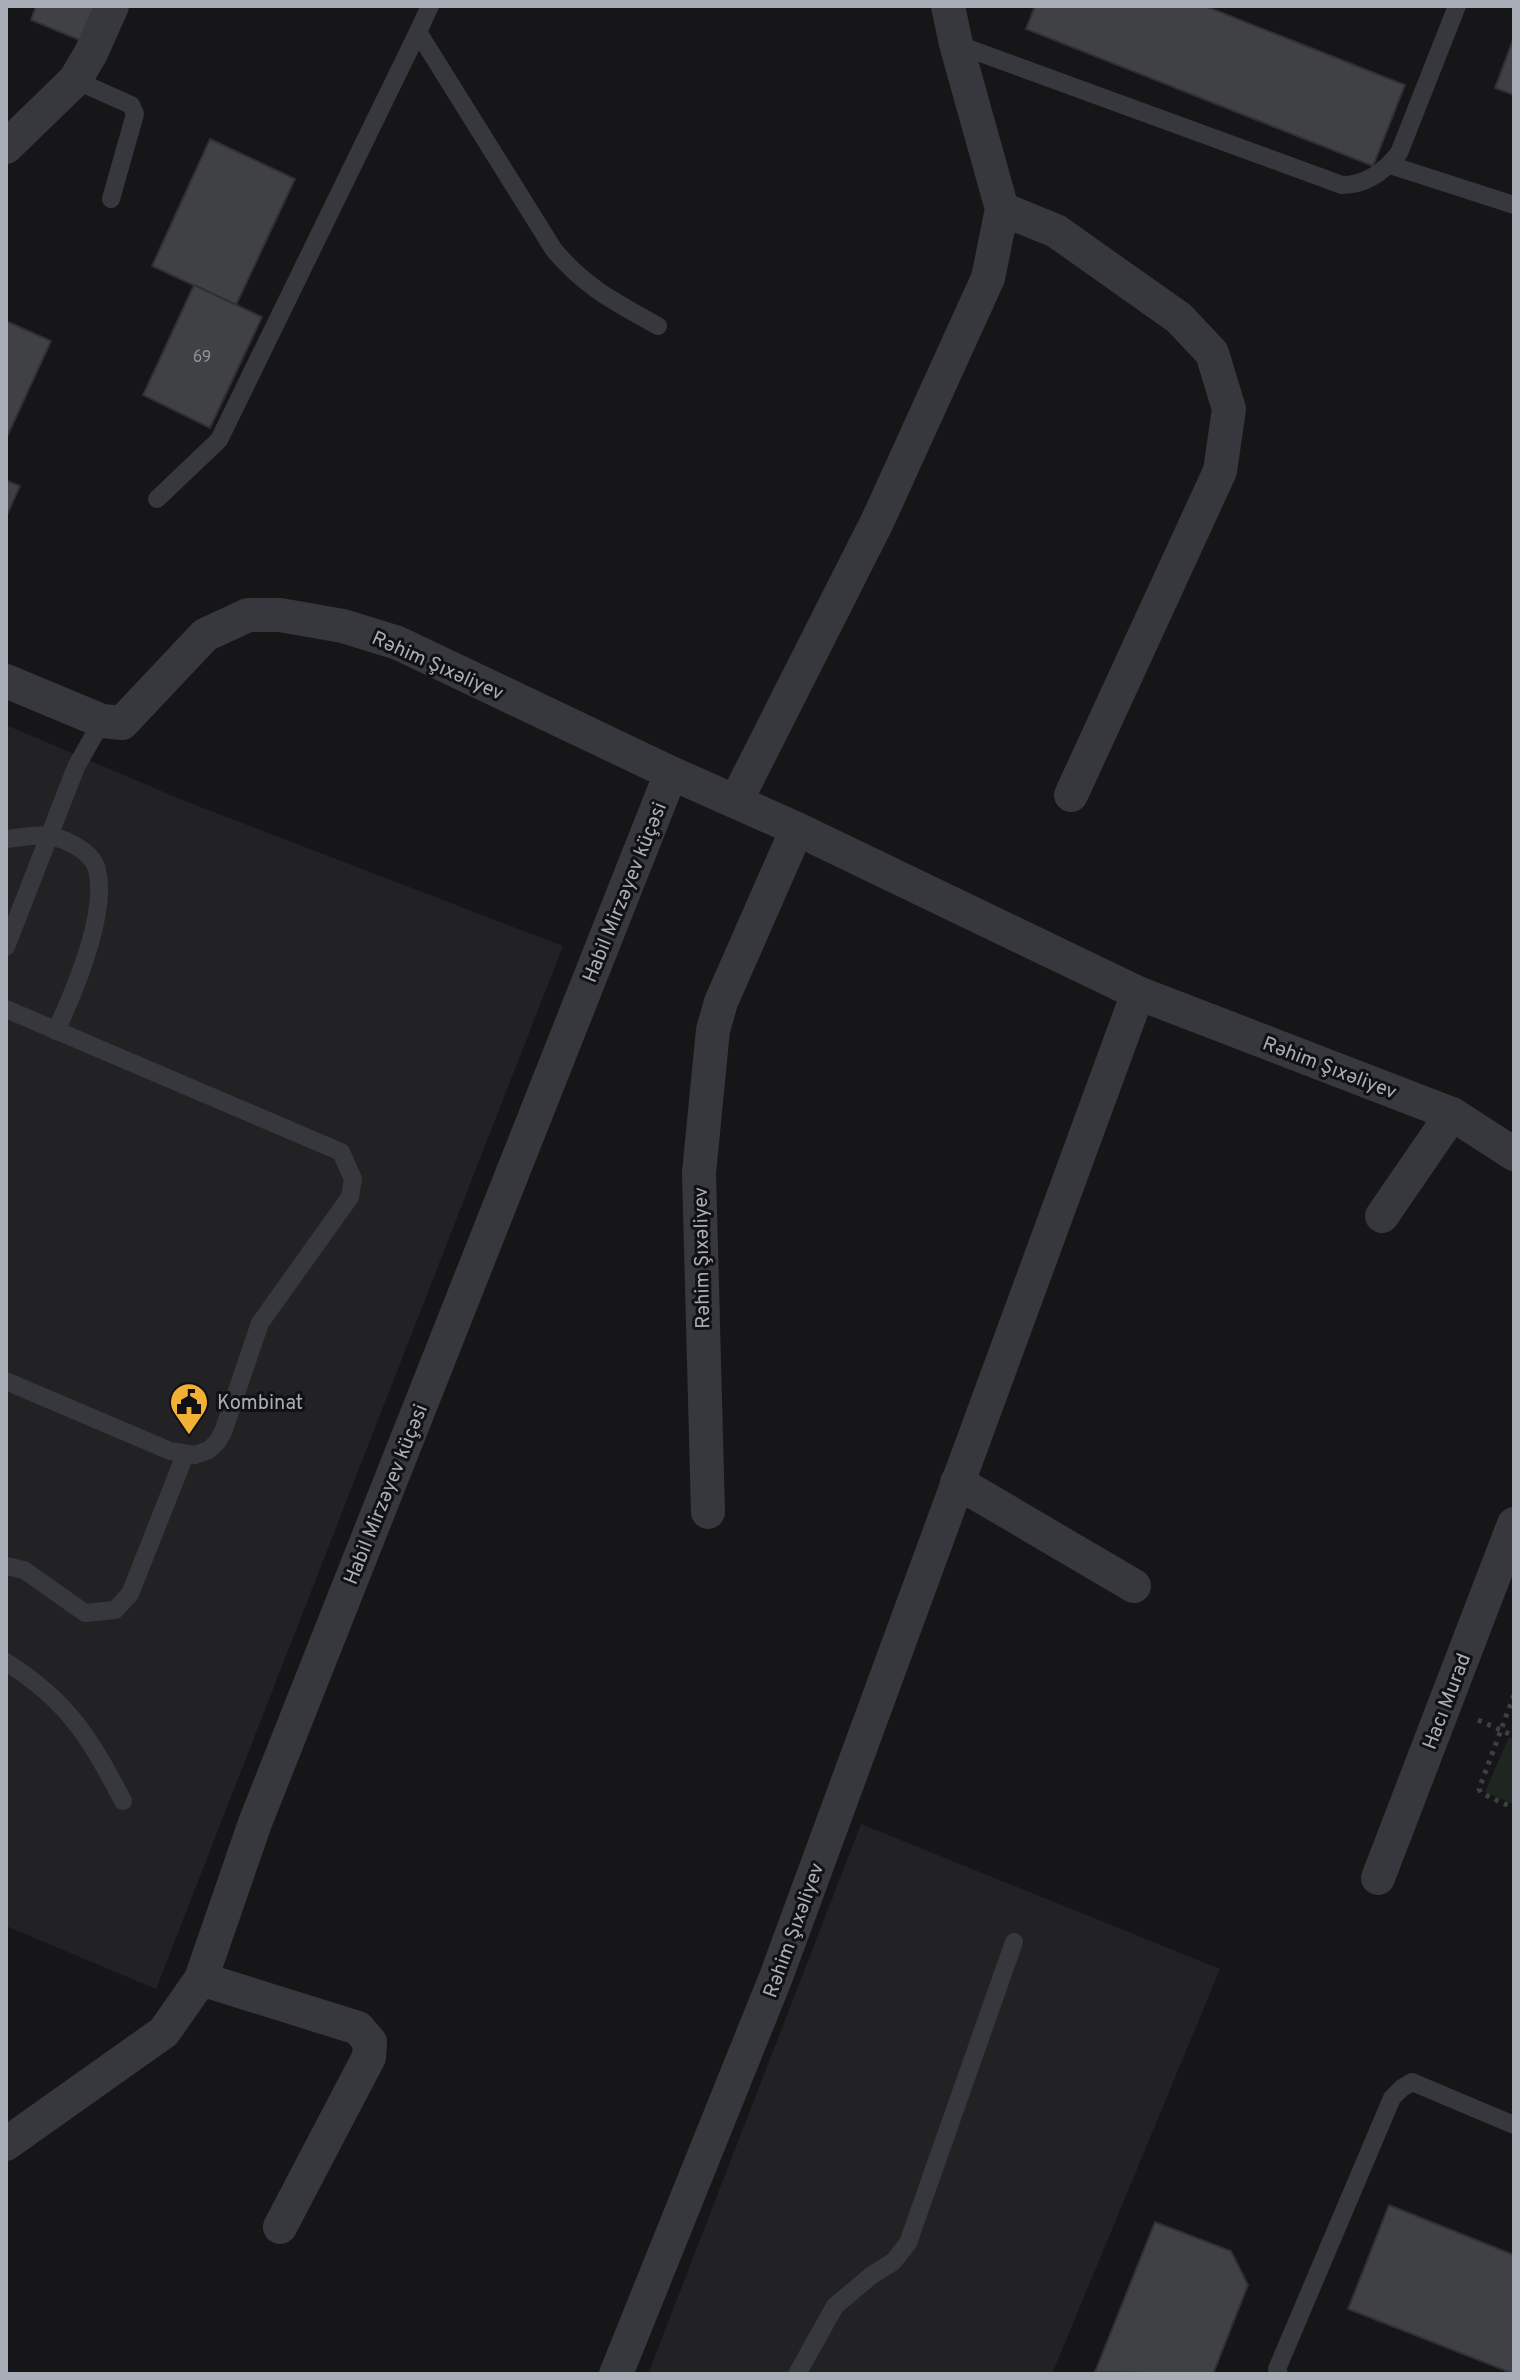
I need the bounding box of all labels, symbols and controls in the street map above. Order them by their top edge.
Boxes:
house number: 69 [193,348,211,368]
street label: Rəhim Şıxəliyev [367,626,507,708]
street label: Habil Mirzəyev küçəsi [578,799,674,987]
street label: Rəhim Şıxəliyev [1258,1031,1400,1106]
street label: Rəhim Şıxəliyev [689,1187,717,1329]
public building icon: Kombinat [168,1381,210,1436]
place label: Kombinat [217,1391,303,1417]
street label: Habil Mirzəyev küçəsi [339,1401,435,1589]
street label: Hacı Murad [1418,1650,1478,1754]
street label: Rəhim Şıxəliyev [758,1860,831,2002]

